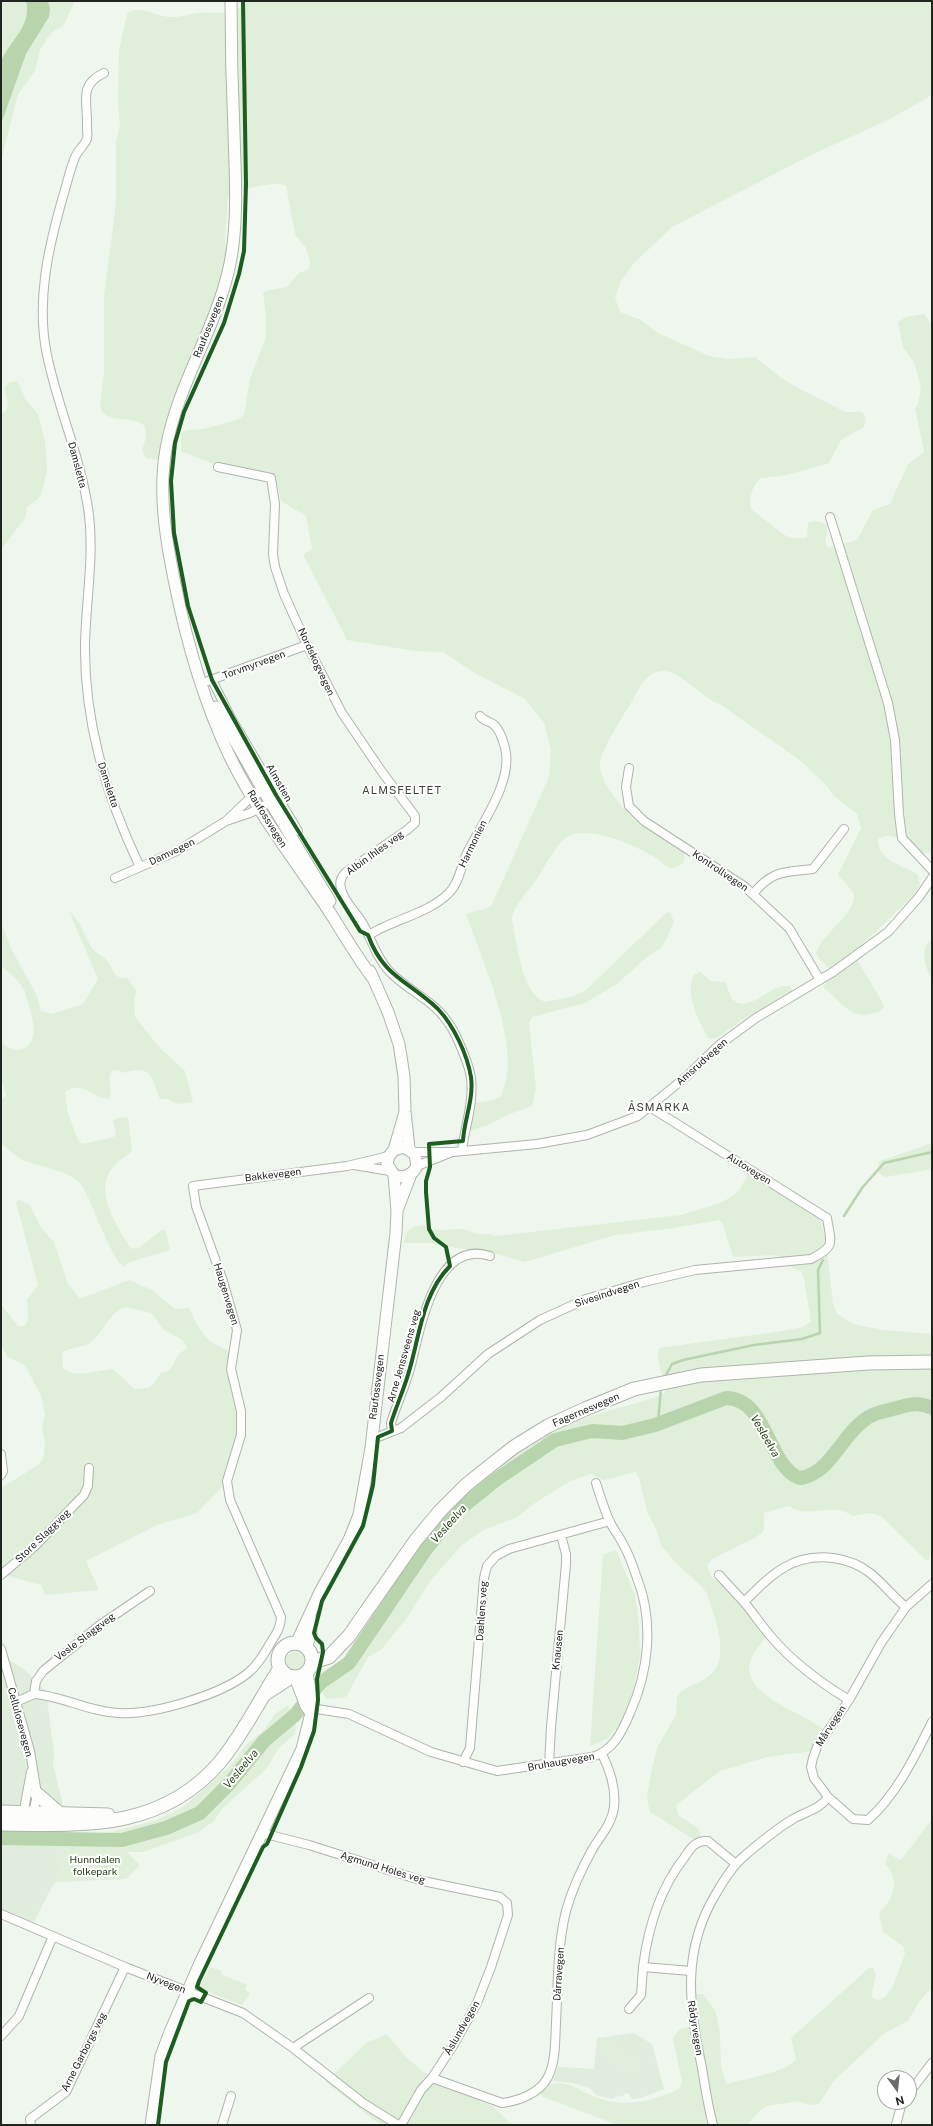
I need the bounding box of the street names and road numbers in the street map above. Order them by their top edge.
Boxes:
street label: Raufossvegen [191,294,227,360]
street label: Damsletta [65,441,89,489]
street label: Nordskogvegen [295,626,337,698]
street label: Torvmyrvegen [221,648,287,682]
street label: Damsletta [95,761,121,809]
street label: Almstien [263,762,295,804]
street label: Raufossvegen [245,788,289,850]
street label: Harmonien [456,818,490,870]
street label: Albin Ihles veg [344,828,406,878]
street label: Damvegen [147,836,197,868]
street label: Kontrollvegen [690,848,750,894]
street label: Amsrudvegen [674,1036,730,1088]
street label: Autovegen [725,1151,773,1187]
street label: Bakkevegen [244,1166,302,1184]
street label: Haugenvegen [211,1261,241,1327]
street label: Sivesindvegen [573,1278,641,1310]
street label: Arne Jenssveens veg [385,1308,423,1404]
street label: Raufossvegen [367,1354,387,1420]
street label: Fagernesvegen [551,1391,621,1429]
street label: Store Slaggveg [13,1507,73,1565]
street label: Dæhlens veg [474,1581,490,1641]
street label: Vesle Slaggveg [53,1610,117,1664]
street label: Knausen [550,1629,566,1671]
street label: Cellulosevegen [5,1686,35,1758]
street label: Mårvegen [813,1703,849,1749]
street label: Bruhaugvegen [527,1750,595,1774]
street label: Agmund Holes veg [339,1849,427,1887]
street label: Dårravegen [551,1947,567,2001]
street label: Nyvegen [145,1970,187,1996]
street label: Åslundvegen [442,1999,482,2057]
street label: Rådyrvegen [685,2000,705,2056]
street label: Arne Garborgs veg [59,2010,109,2094]

